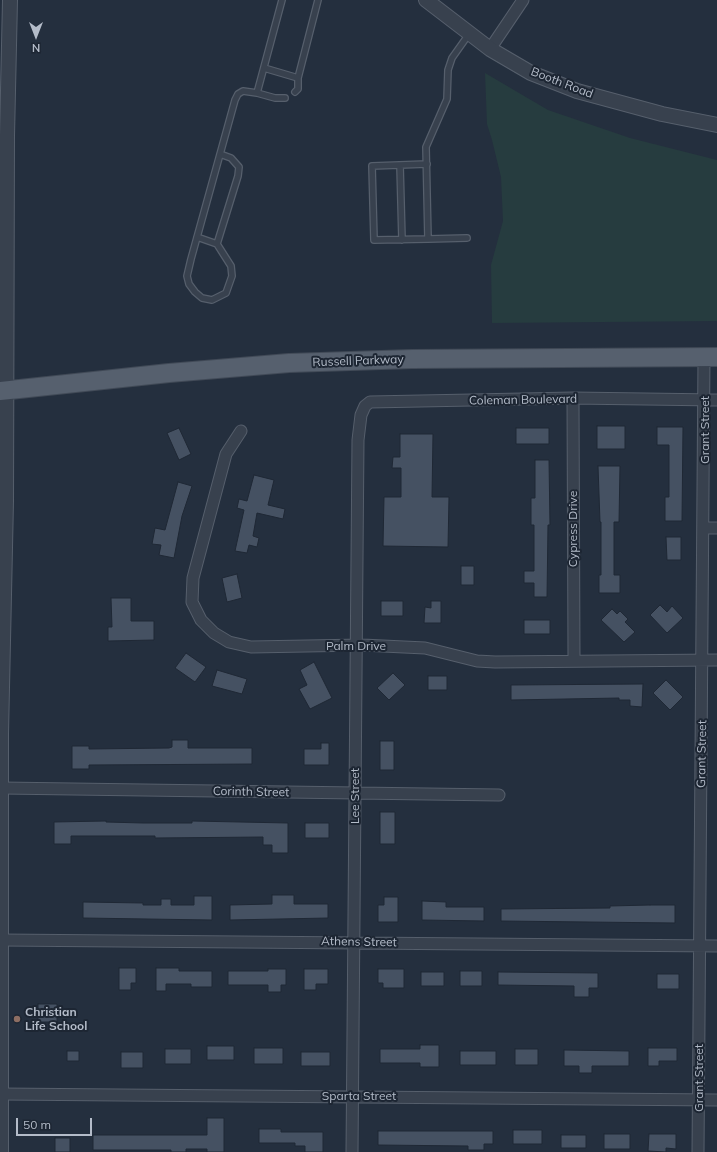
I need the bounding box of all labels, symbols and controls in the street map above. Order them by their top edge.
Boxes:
north arrow [16,16,56,56]
text: N [32,41,40,55]
street label: Booth Road [529,65,595,101]
street label: Russell Parkway [312,352,404,370]
street label: Coleman Boulevard [469,392,577,408]
street label: Grant Street [698,396,712,464]
street label: Cypress Drive [566,491,580,567]
street label: Palm Drive [326,639,386,653]
street label: Grant Street [694,720,710,788]
street label: Lee Street [348,768,362,824]
street label: Corinth Street [213,784,289,800]
street label: Athens Street [321,934,397,950]
place label: Christian Life School [25,1005,87,1033]
marker: Christian Life School [12,1014,22,1024]
street label: Grant Street [692,1044,706,1112]
street label: Sparta Street [322,1089,396,1103]
scale bar [18,1110,94,1136]
text: 50 m [23,1117,51,1132]

